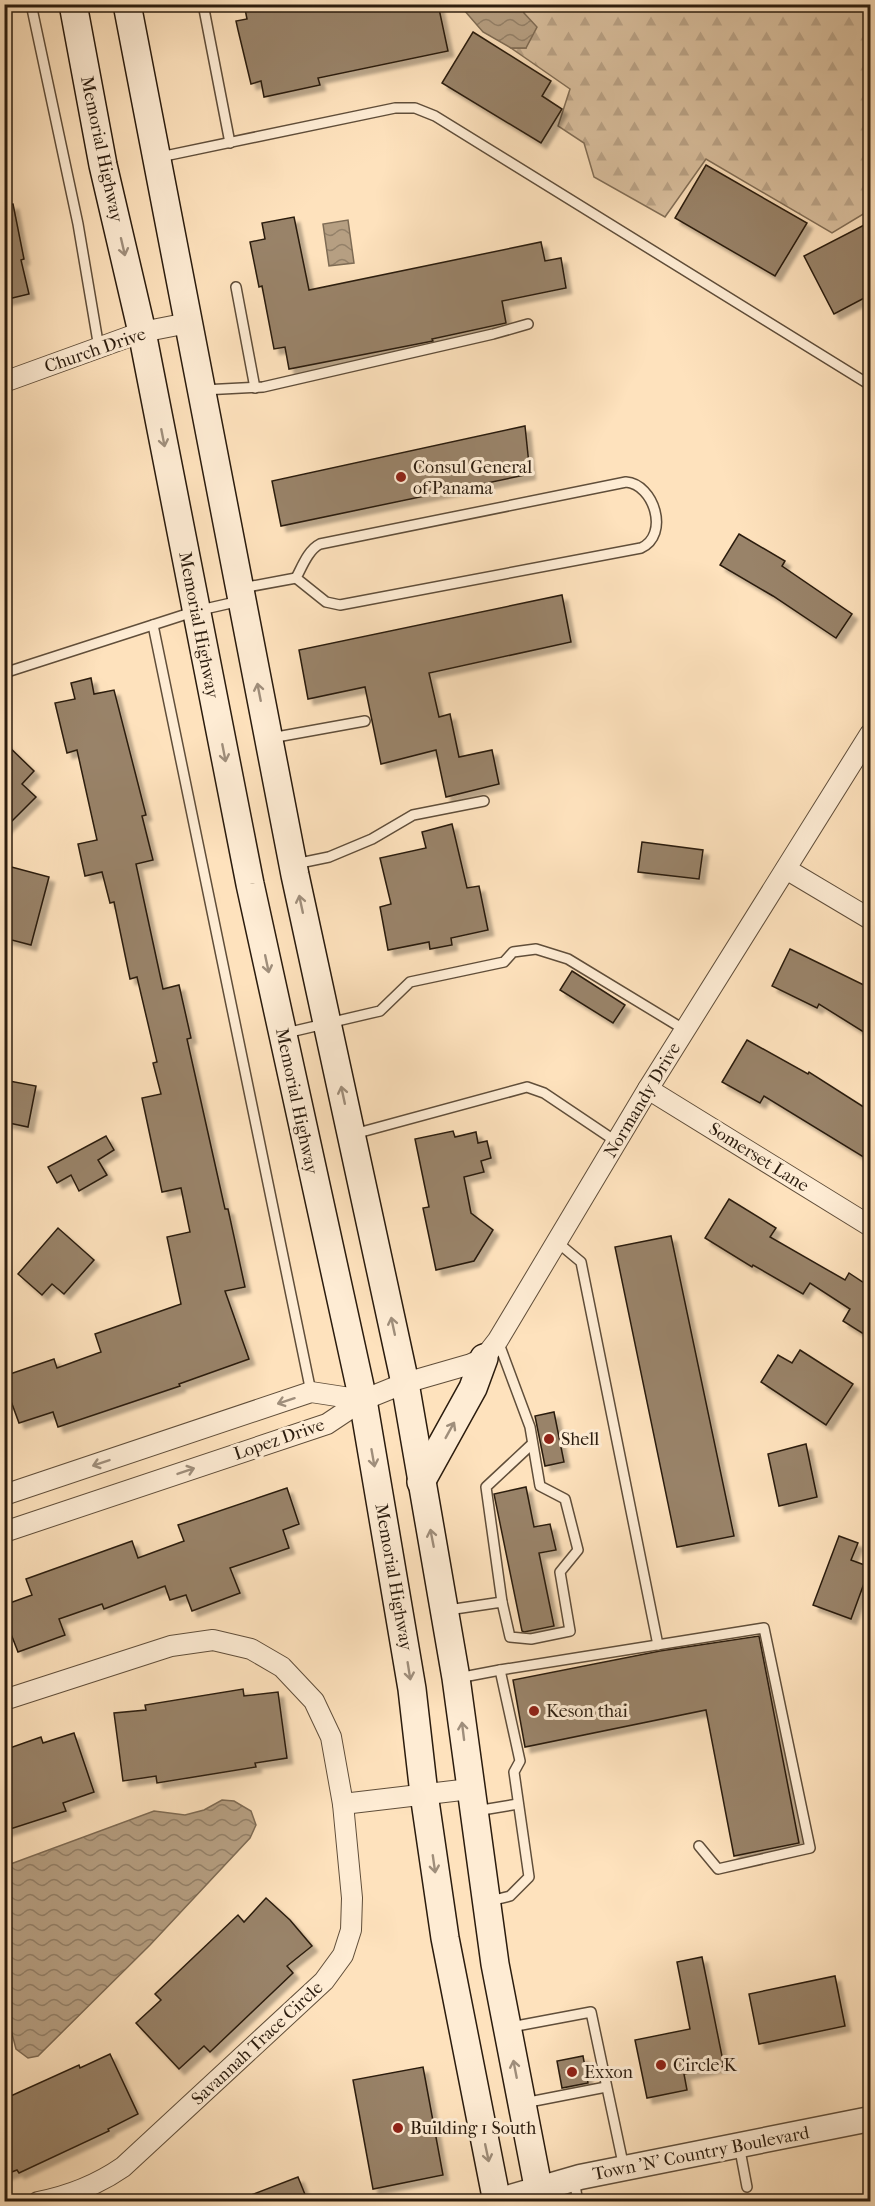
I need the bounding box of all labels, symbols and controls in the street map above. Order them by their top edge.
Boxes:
street label: Memorial Highway [76,74,128,225]
one-way arrow [117,237,129,256]
street label: Church Drive [42,323,149,378]
one-way arrow [158,427,169,447]
place label: Consul General of Panama [413,457,532,499]
marker: Consul General of Panama [394,470,408,484]
street label: Memorial Highway [174,550,223,702]
one-way arrow [253,683,264,702]
one-way arrow [219,742,230,762]
one-way arrow [295,895,307,914]
one-way arrow [262,954,273,974]
street label: Memorial Highway [271,1026,323,1177]
street label: Normandy Drive [600,1039,685,1162]
one-way arrow [336,1085,348,1104]
street label: Somerset Lane [705,1118,813,1197]
one-way arrow [387,1317,398,1336]
one-way arrow [277,1396,296,1407]
street label: Lopez Drive [231,1414,327,1465]
one-way arrow [445,1422,456,1440]
place label: Shell [561,1429,599,1450]
marker: Shell [542,1432,556,1446]
one-way arrow [368,1447,379,1467]
one-way arrow [92,1458,111,1469]
one-way arrow [176,1465,195,1476]
street label: Memorial Highway [370,1502,417,1654]
one-way arrow [426,1529,437,1549]
one-way arrow [404,1660,415,1680]
place label: Keson thai [546,1701,629,1722]
marker: Keson thai [527,1704,541,1718]
one-way arrow [457,1721,468,1741]
one-way arrow [429,1854,440,1873]
street label: Savannah Trace Circle [187,1977,327,2110]
place label: Circle K [673,2055,737,2076]
marker: Circle K [654,2058,668,2072]
one-way arrow [509,2059,520,2079]
place label: Exxon [584,2062,633,2083]
marker: Exxon [565,2065,579,2079]
place label: Building 1 South [410,2118,536,2139]
marker: Building 1 South [391,2121,405,2135]
street label: Town 'N' Country Boulevard [591,2122,811,2185]
one-way arrow [482,2143,494,2162]

